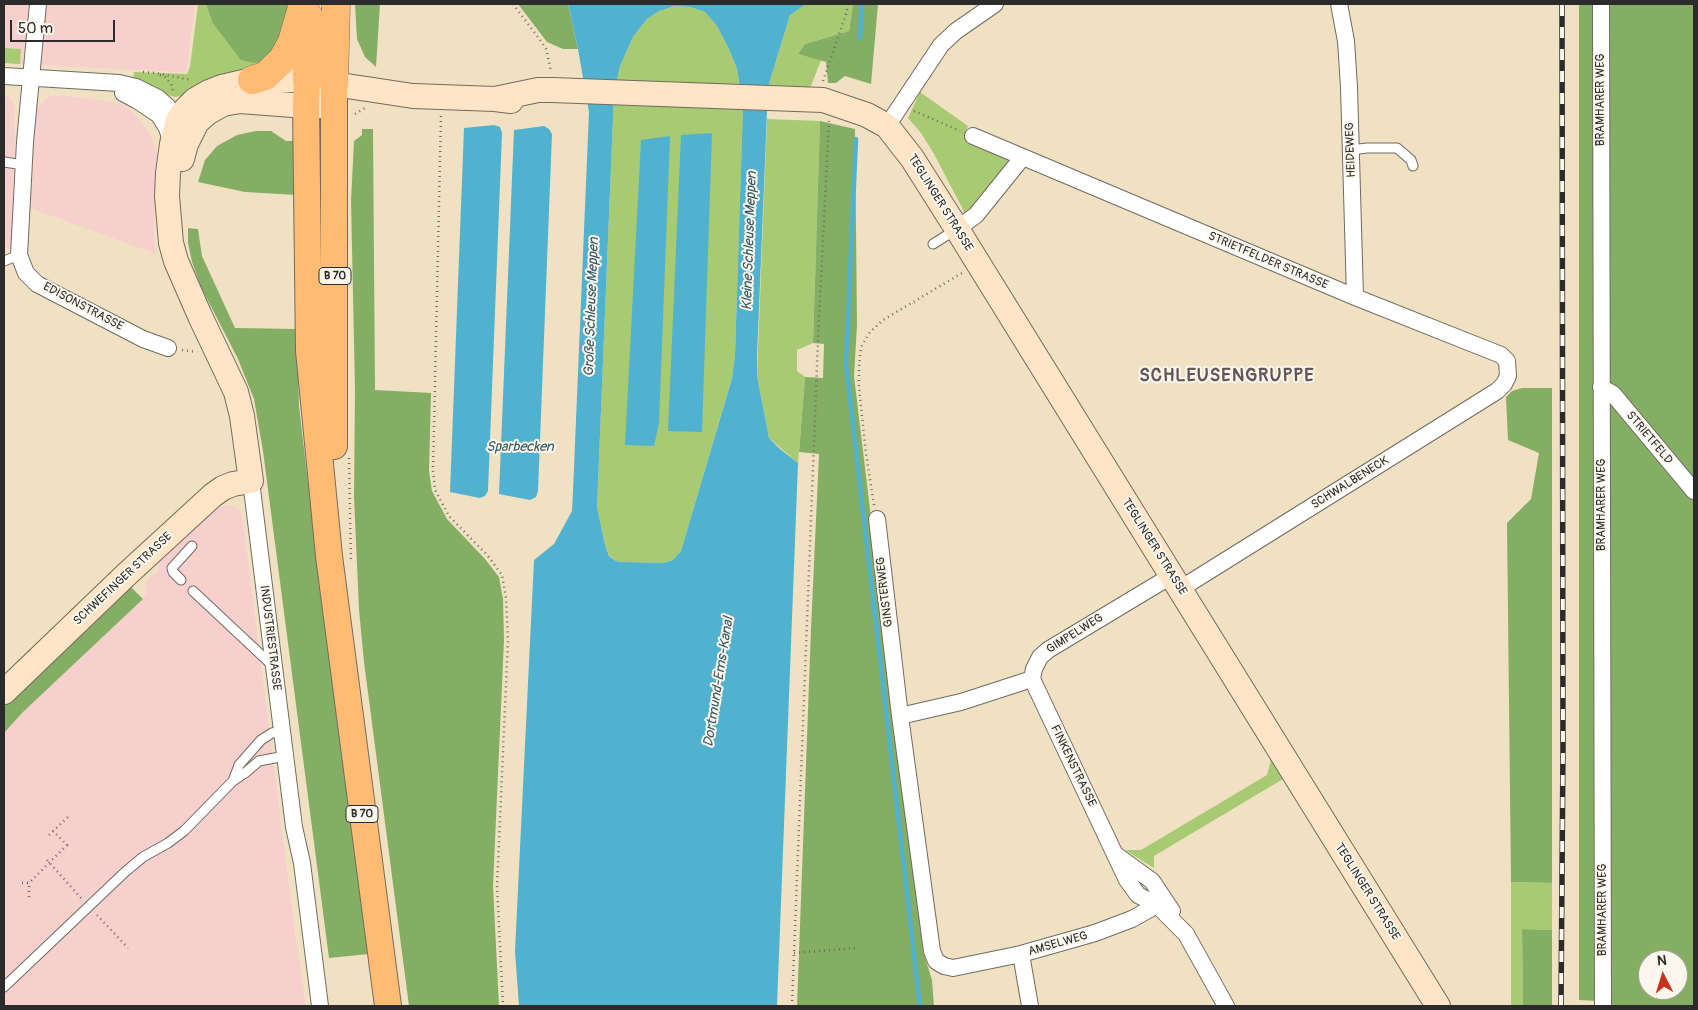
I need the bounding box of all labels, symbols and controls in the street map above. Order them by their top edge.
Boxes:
scale bar [12,10,118,42]
text: 50 m [18,19,53,38]
street label: BRAMHARER WEG [1594,54,1608,146]
street label: HEIDEWEG [1343,122,1359,178]
street label: TEGLINGER STRASSE [904,152,976,254]
water label: Kleine Schleuse Meppen [739,171,761,311]
street label: STRIETFELDER STRASSE [1206,229,1330,293]
water label: Große Schleuse Meppen [581,237,603,377]
road number: B 70 [319,268,351,284]
street label: EDISONSTRASSE [41,280,125,334]
district label: SCHLEUSENGRUPPE [1137,365,1317,387]
street label: STRIETFELD [1623,409,1675,467]
water label: Sparbecken [486,439,554,455]
street label: SCHWALBENECK [1309,453,1391,513]
street label: BRAMHARER WEG [1595,459,1609,551]
street label: TEGLINGER STRASSE [1118,496,1190,598]
street label: SCHWEFINGER STRASSE [71,530,175,628]
street label: GINSTERWEG [874,556,896,628]
street label: INDUSTRIESTRASSE [256,585,284,691]
street label: GIMPELWEG [1044,611,1106,657]
water label: Dortmund-Ems-Kanal [700,616,738,748]
street label: FINKENSTRASSE [1047,723,1099,809]
road number: B 70 [346,806,378,822]
street label: TEGLINGER STRASSE [1331,841,1403,943]
street label: BRAMHARER WEG [1596,864,1610,956]
street label: AMSELWEG [1027,929,1089,959]
north arrow [1638,950,1688,1000]
text: N [1656,952,1667,969]

